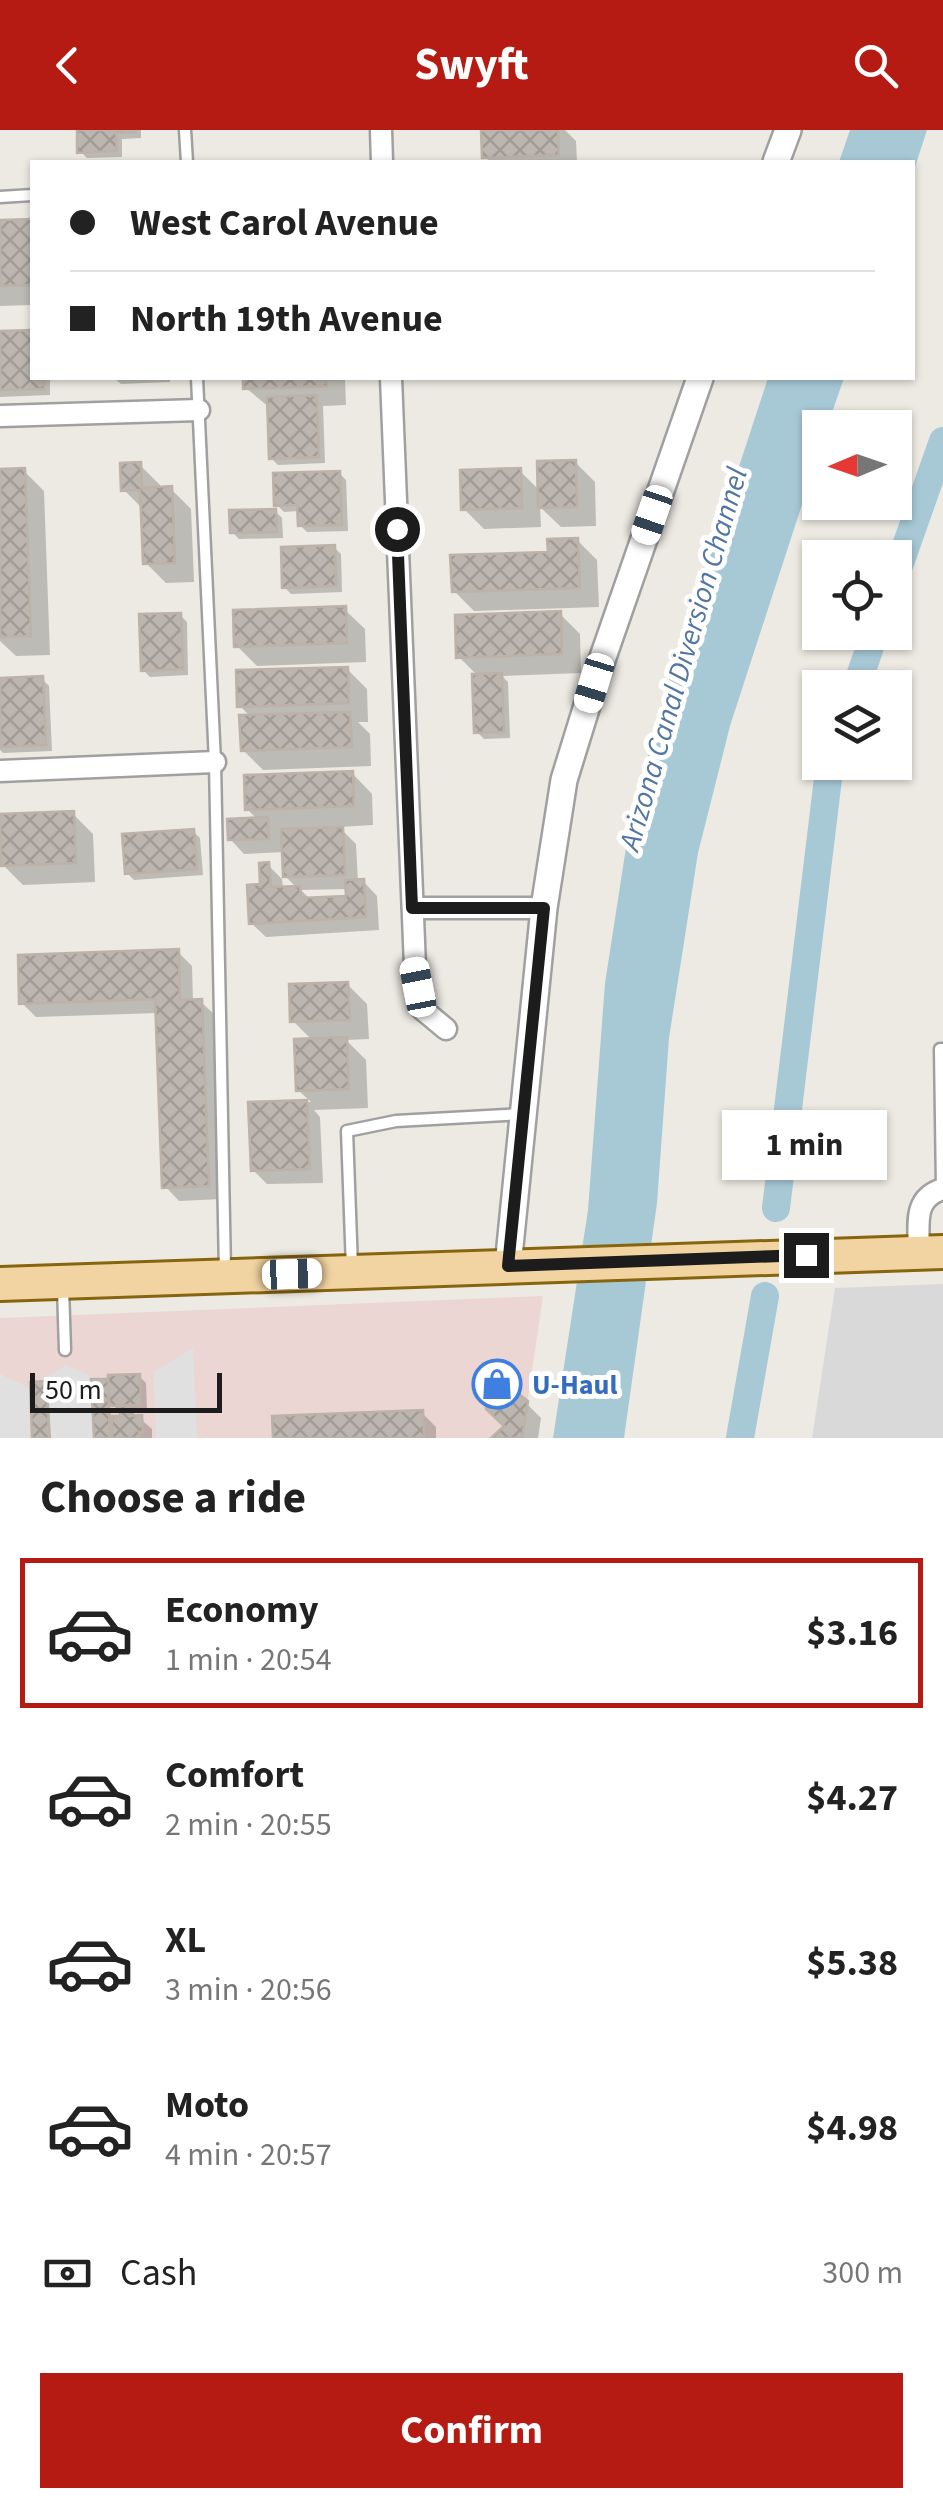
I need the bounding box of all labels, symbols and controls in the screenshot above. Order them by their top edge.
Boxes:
text: Swyft [414,33,529,97]
icon: back [40,38,95,93]
icon: search [848,38,903,93]
text: West Carol Avenue [130,196,439,250]
text: North 19th Avenue [130,292,443,346]
north arrow [802,410,912,520]
map controls [802,410,912,780]
water label: Arizona Canal Diversion Channel [608,462,759,858]
car [628,482,676,548]
route start [375,507,420,552]
button: locate [802,540,912,650]
car [571,650,617,716]
button: layers [802,670,912,780]
car [398,955,438,1019]
callout: 1 min [724,1110,888,1180]
text: 1 min [766,1122,843,1168]
route end [784,1233,829,1278]
car [261,1258,323,1290]
shop icon: U-Haul [471,1358,523,1410]
place label: U-Haul [532,1365,617,1405]
scale bar [30,1368,222,1412]
text: 50 m [45,1370,102,1410]
text: Choose a ride [40,1466,306,1530]
text: Economy [165,1583,318,1637]
icon: car [45,1588,135,1678]
text: $3.16 [806,1606,898,1660]
text: 1 min · 20:54 [165,1637,332,1683]
text: Comfort [165,1748,304,1802]
icon: car [45,1753,135,1843]
text: $4.27 [806,1771,898,1825]
text: 2 min · 20:55 [165,1802,332,1848]
text: XL [165,1913,206,1967]
icon: car [45,1918,135,2008]
text: $5.38 [806,1936,898,1990]
text: 3 min · 20:56 [165,1967,332,2013]
text: Moto [165,2078,249,2132]
icon: car [45,2083,135,2173]
text: $4.98 [806,2101,898,2155]
text: 4 min · 20:57 [165,2132,332,2178]
icon: cash [40,2246,95,2301]
text: Cash [120,2246,197,2300]
text: 300 m [822,2250,903,2296]
button: Confirm [40,2373,903,2488]

